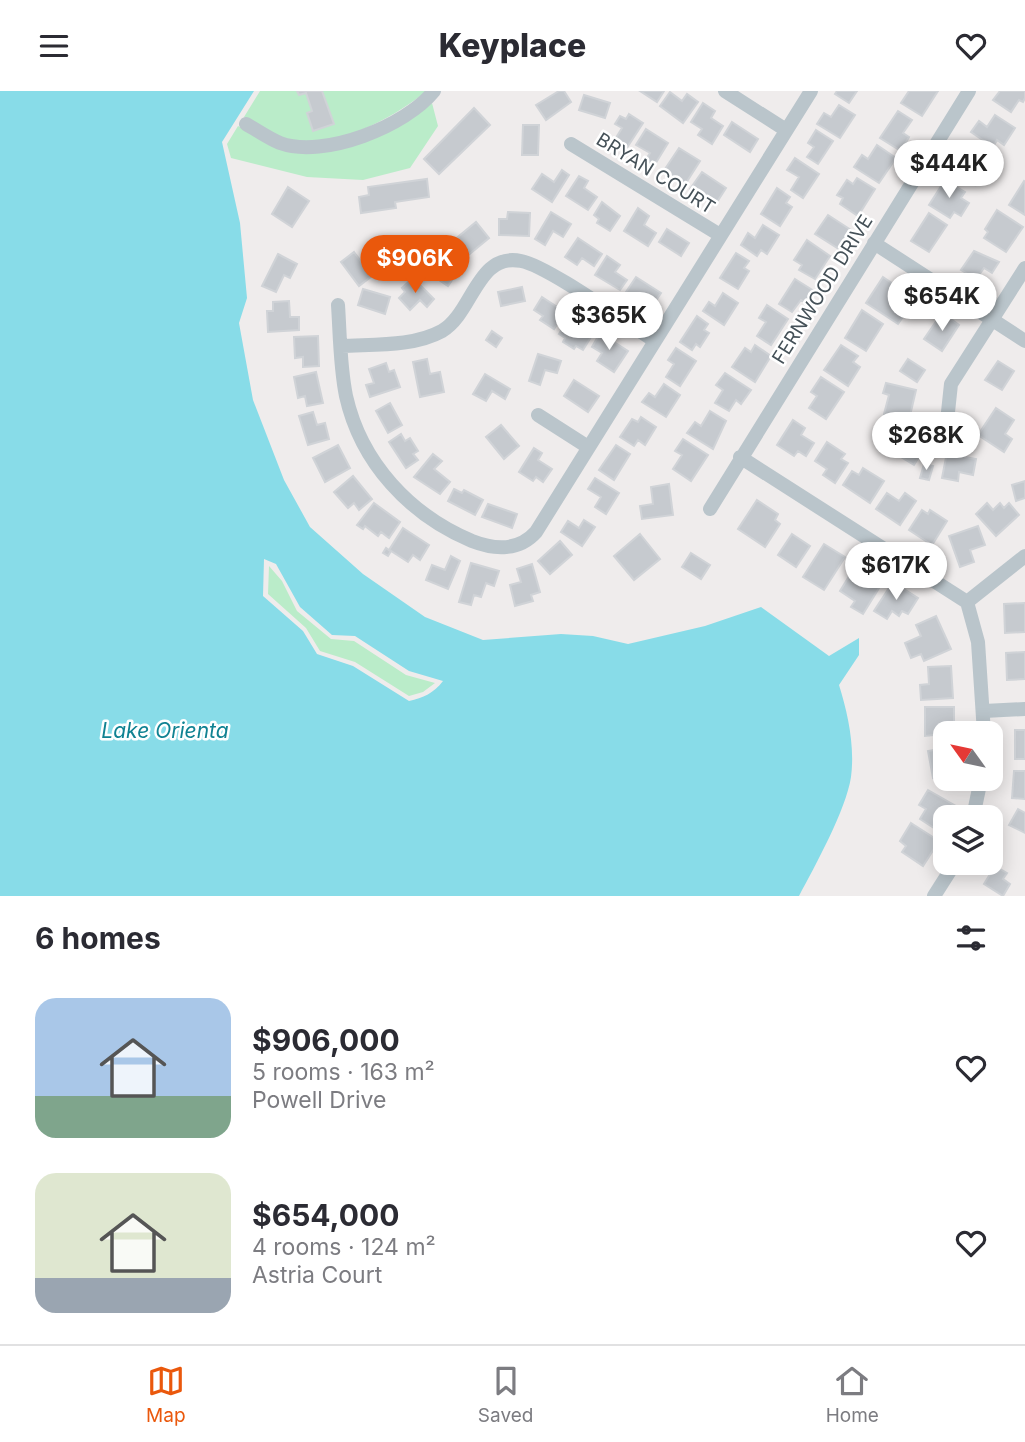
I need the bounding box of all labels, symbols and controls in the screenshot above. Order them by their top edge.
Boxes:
text: Keyplace [439,26,586,65]
icon: menu [35,27,73,65]
icon: heart [952,27,990,65]
street label: BRYAN COURT [592,128,719,219]
pin: $444K [900,141,998,200]
text: $444K [910,149,988,177]
street label: FERNWOOD DRIVE [767,210,878,368]
pin: $906K [366,235,464,295]
text: $906K [377,244,454,272]
pin: $654K [893,273,991,333]
text: $654K [904,282,980,310]
pin: $365K [560,293,658,352]
text: $365K [571,301,647,329]
pin: $268K [877,413,975,472]
text: $268K [888,421,964,449]
pin: $617K [847,543,945,602]
text: $617K [861,551,931,579]
water label: Lake Orienta [101,718,229,743]
north arrow [933,721,1003,791]
map controls [933,721,1003,875]
button: layers [933,805,1003,875]
icon: filters [952,919,990,957]
text: 6 homes [35,920,161,956]
text: $906,000 [252,1022,400,1058]
icon: home [91,1026,175,1110]
icon: heart [952,1049,990,1087]
text: 5 rooms · 163 m² [252,1058,435,1086]
text: Powell Drive [252,1086,386,1114]
text: $654,000 [252,1197,399,1233]
icon: home [91,1201,175,1285]
icon: heart [952,1224,990,1262]
text: 4 rooms · 124 m² [252,1233,436,1261]
text: Astria Court [252,1261,382,1289]
tab: Map [146,1362,186,1427]
tab: Saved [478,1362,533,1427]
tab: Home [826,1362,879,1427]

